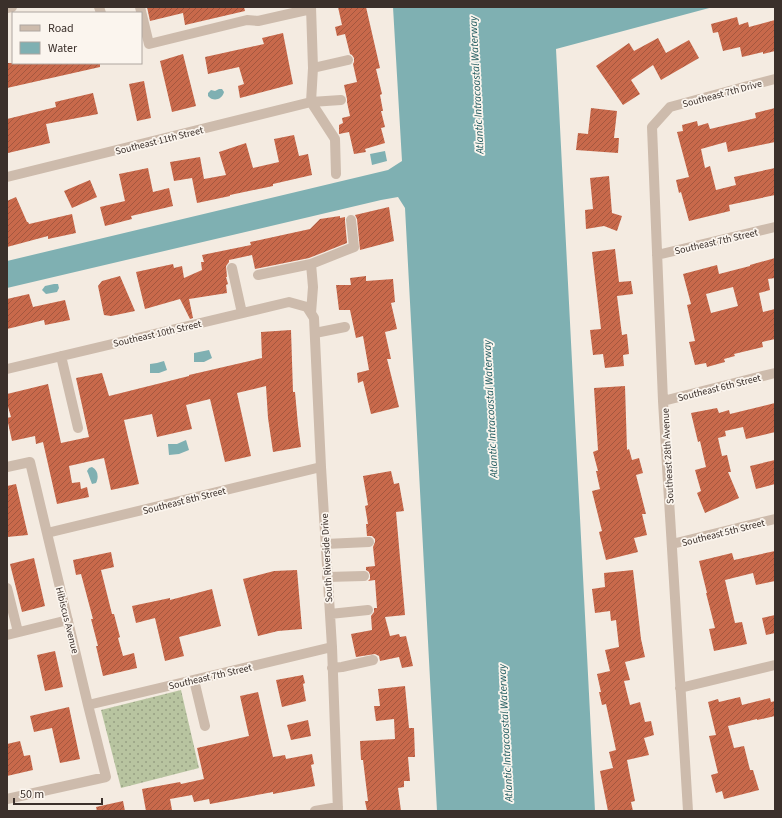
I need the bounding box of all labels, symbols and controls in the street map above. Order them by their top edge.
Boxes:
legend [12,12,142,64]
water label: Atlantic Intracoastal Waterway [465,14,488,155]
text: Road [48,20,74,37]
text: Water [48,40,78,57]
street label: Southeast 7th Drive [681,77,764,111]
street label: Southeast 11th Street [114,123,205,159]
street label: Southeast 7th Street [673,225,760,258]
street label: Southeast 10th Street [112,317,203,351]
water label: Atlantic Intracoastal Waterway [479,338,502,479]
street label: Southeast 6th Street [676,371,763,405]
street label: Southeast 28th Avenue [658,408,677,504]
street label: Southeast 8th Street [141,484,228,518]
street label: South Riverside Drive [318,513,336,603]
street label: Southeast 5th Street [680,516,767,550]
street label: Hibiscus Avenue [52,585,82,655]
street label: Southeast 7th Street [167,660,254,693]
water label: Atlantic Intracoastal Waterway [494,662,517,803]
scale bar [14,780,102,806]
text: 50 m [20,786,44,803]

